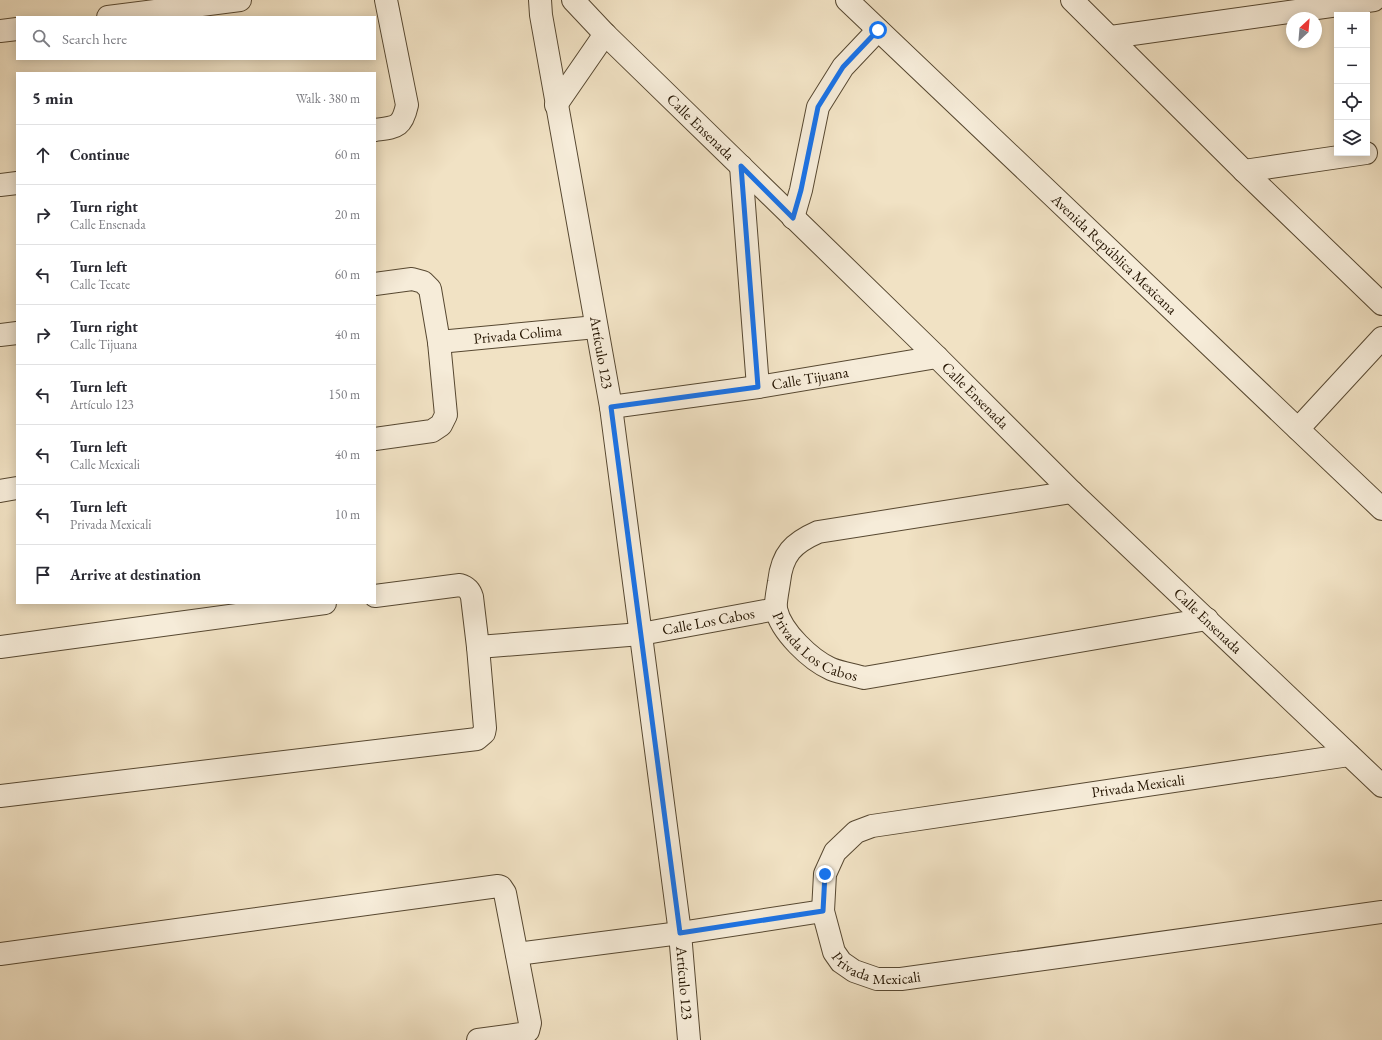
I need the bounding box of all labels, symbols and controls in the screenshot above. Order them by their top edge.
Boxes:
north arrow [1286,12,1322,48]
map controls [1334,12,1370,156]
button: + [1334,12,1370,48]
search box [16,16,376,60]
route start [869,21,887,39]
icon: search [30,27,52,49]
text: Search here [62,29,127,48]
button: − [1334,48,1370,84]
button: locate [1334,84,1370,120]
text: 5 min [32,87,73,109]
street label: Calle Ensenada [663,89,739,164]
text: Walk · 380 m [296,90,360,107]
button: layers [1334,120,1370,156]
icon: ahead [32,144,54,166]
text: Continue [70,145,130,164]
text: 60 m [335,146,360,163]
street label: Avenida República Mexicana [1047,189,1182,318]
text: Turn right [70,197,138,216]
icon: right [32,204,54,226]
text: 20 m [335,206,360,223]
text: Calle Ensenada [70,216,146,233]
text: Turn left [70,257,127,276]
icon: left [32,264,54,286]
text: 60 m [335,266,360,283]
text: Calle Tecate [70,276,130,293]
street label: Artículo 123 [586,314,618,390]
text: Turn right [70,317,138,336]
street label: Privada Colima [473,320,563,348]
icon: right [32,324,54,346]
text: 40 m [335,326,360,343]
text: Calle Tijuana [70,336,137,353]
street label: Calle Ensenada [938,357,1013,433]
street label: Calle Tijuana [770,362,850,394]
text: Turn left [70,377,127,396]
icon: left [32,384,54,406]
text: 150 m [329,386,360,403]
text: Artículo 123 [70,396,134,413]
text: Turn left [70,437,127,456]
icon: left [32,444,54,466]
text: 40 m [335,446,360,463]
text: Calle Mexicali [70,456,140,473]
text: Turn left [70,497,127,516]
icon: left [32,504,54,526]
text: 10 m [335,506,360,523]
text: Privada Mexicali [70,516,151,533]
icon: arrive [32,564,54,586]
text: Arrive at destination [70,565,201,584]
street label: Calle Ensenada [1170,583,1246,657]
street label: Calle Los Cabos [661,603,756,639]
street label: Privada Los Cabos [769,609,860,685]
street label: Privada Mexicali [1090,770,1186,801]
route end [816,865,834,883]
street label: Artículo 123 [672,945,697,1020]
street label: Privada Mexicali [828,948,922,988]

